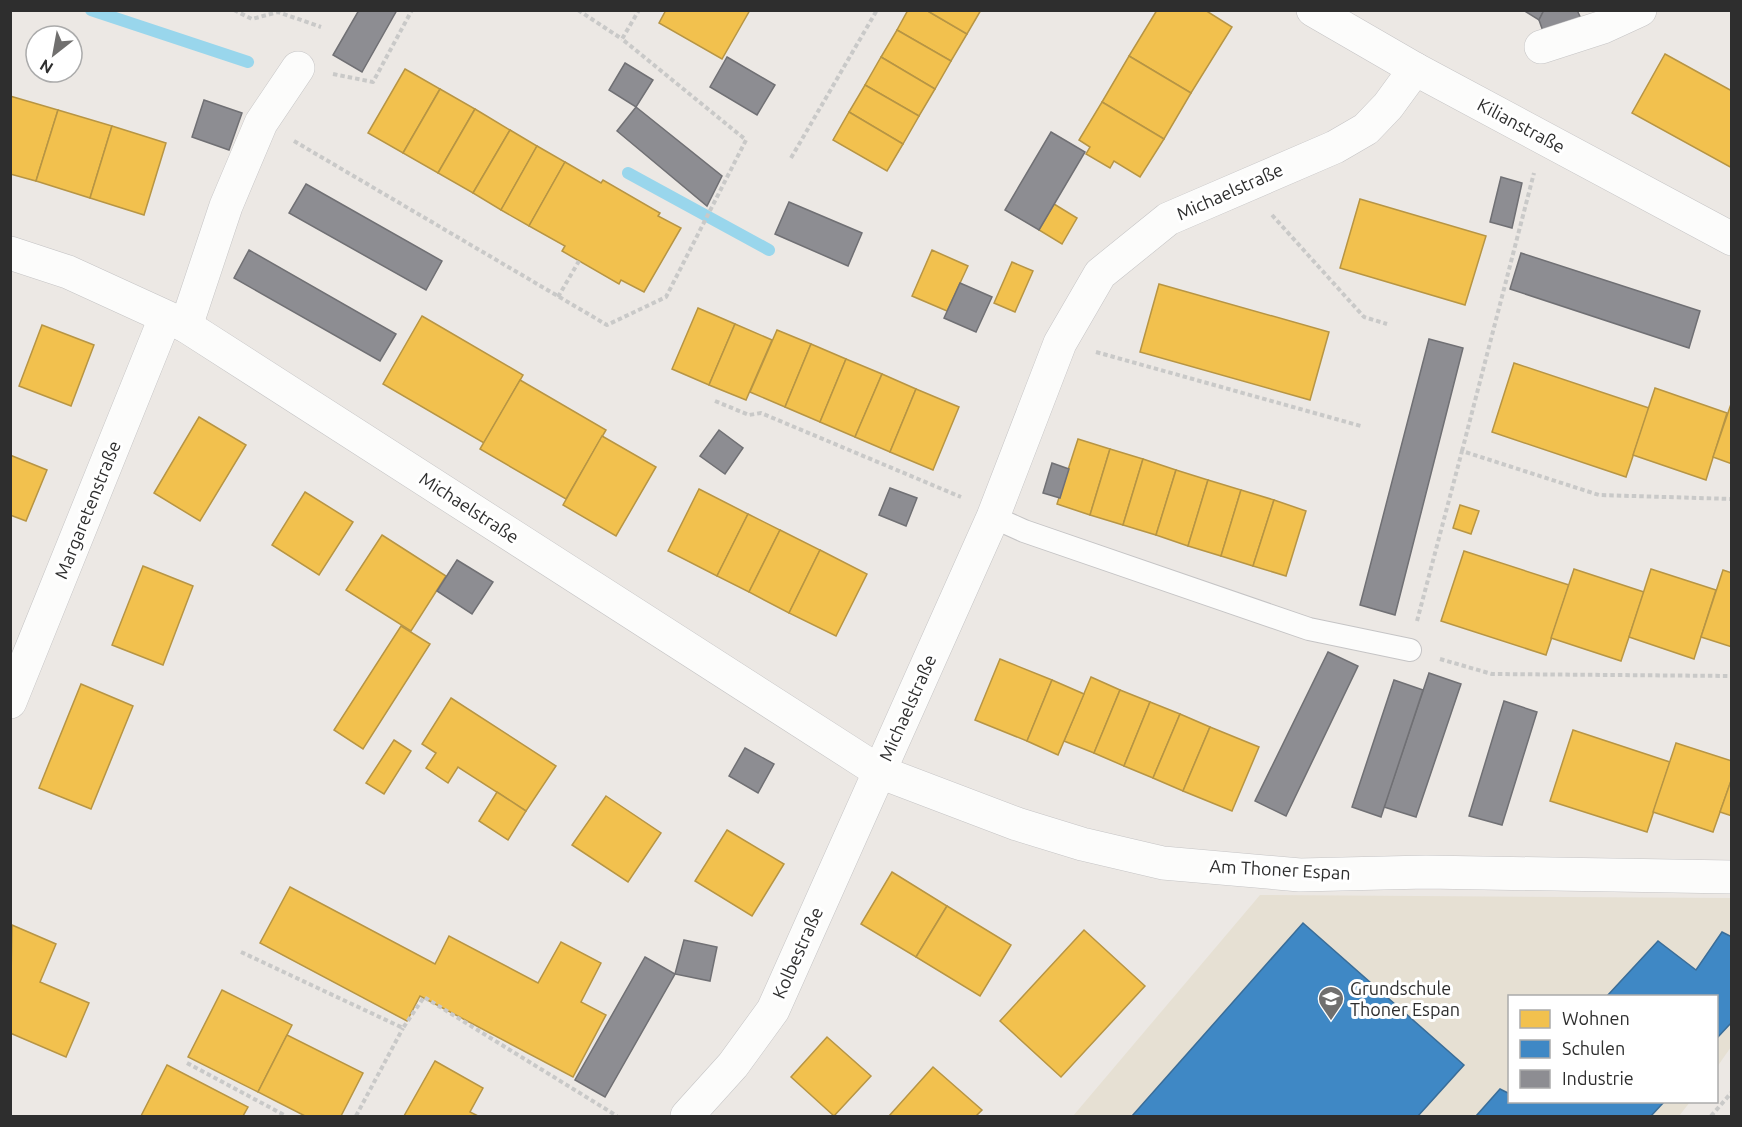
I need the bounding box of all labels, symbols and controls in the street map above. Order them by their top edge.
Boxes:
north arrow [24,24,84,84]
text: N [37,56,56,78]
street label: Kilianstraße [1474,94,1569,156]
street label: Michaelstraße [1173,159,1286,223]
street label: Margaretenstraße [50,438,124,582]
street label: Michaelstraße [416,468,523,547]
street label: Michaelstraße [875,651,939,764]
street label: Am Thoner Espan [1209,855,1351,883]
street label: Kolbestraße [768,904,826,1002]
place label: Grundschule Thoner Espan [1350,978,1460,1019]
school or university icon: Grundschule Thoner Espan [1316,984,1346,1022]
legend [1508,995,1718,1103]
text: Wohnen [1562,1008,1630,1028]
text: Schulen [1562,1038,1625,1058]
text: Industrie [1562,1068,1634,1088]

